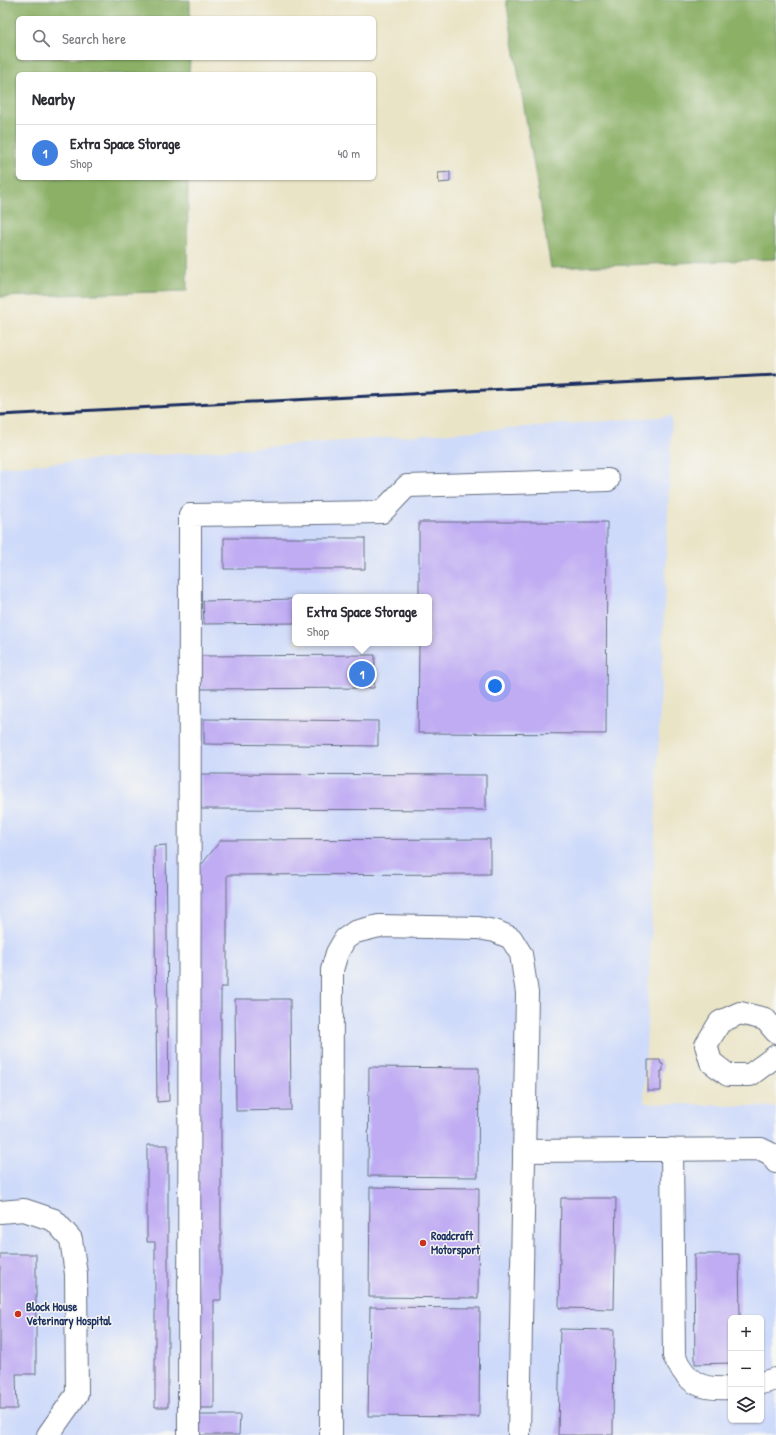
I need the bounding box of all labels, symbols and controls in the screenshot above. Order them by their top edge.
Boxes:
search box [16,16,376,60]
icon: search [30,27,52,49]
text: Search here [62,28,126,49]
text: Nearby [32,87,75,110]
text: Extra Space Storage [70,133,180,154]
text: 1 [43,144,47,162]
text: 40 m [337,144,360,162]
text: Shop [70,154,92,172]
popup [292,594,432,646]
text: Extra Space Storage [307,601,417,622]
text: Shop [307,622,329,640]
pin: 1 [349,659,375,689]
your location [485,676,505,696]
place label: Roadcraft Motorsport [431,1227,481,1259]
marker: Roadcraft Motorsport [418,1238,428,1248]
place label: Block House Veterinary Hospital [26,1298,112,1330]
marker: Block House Veterinary Hospital [13,1309,23,1319]
map controls [728,1315,764,1423]
button: + [728,1315,764,1351]
button: − [728,1351,764,1387]
button: layers [728,1387,764,1423]

